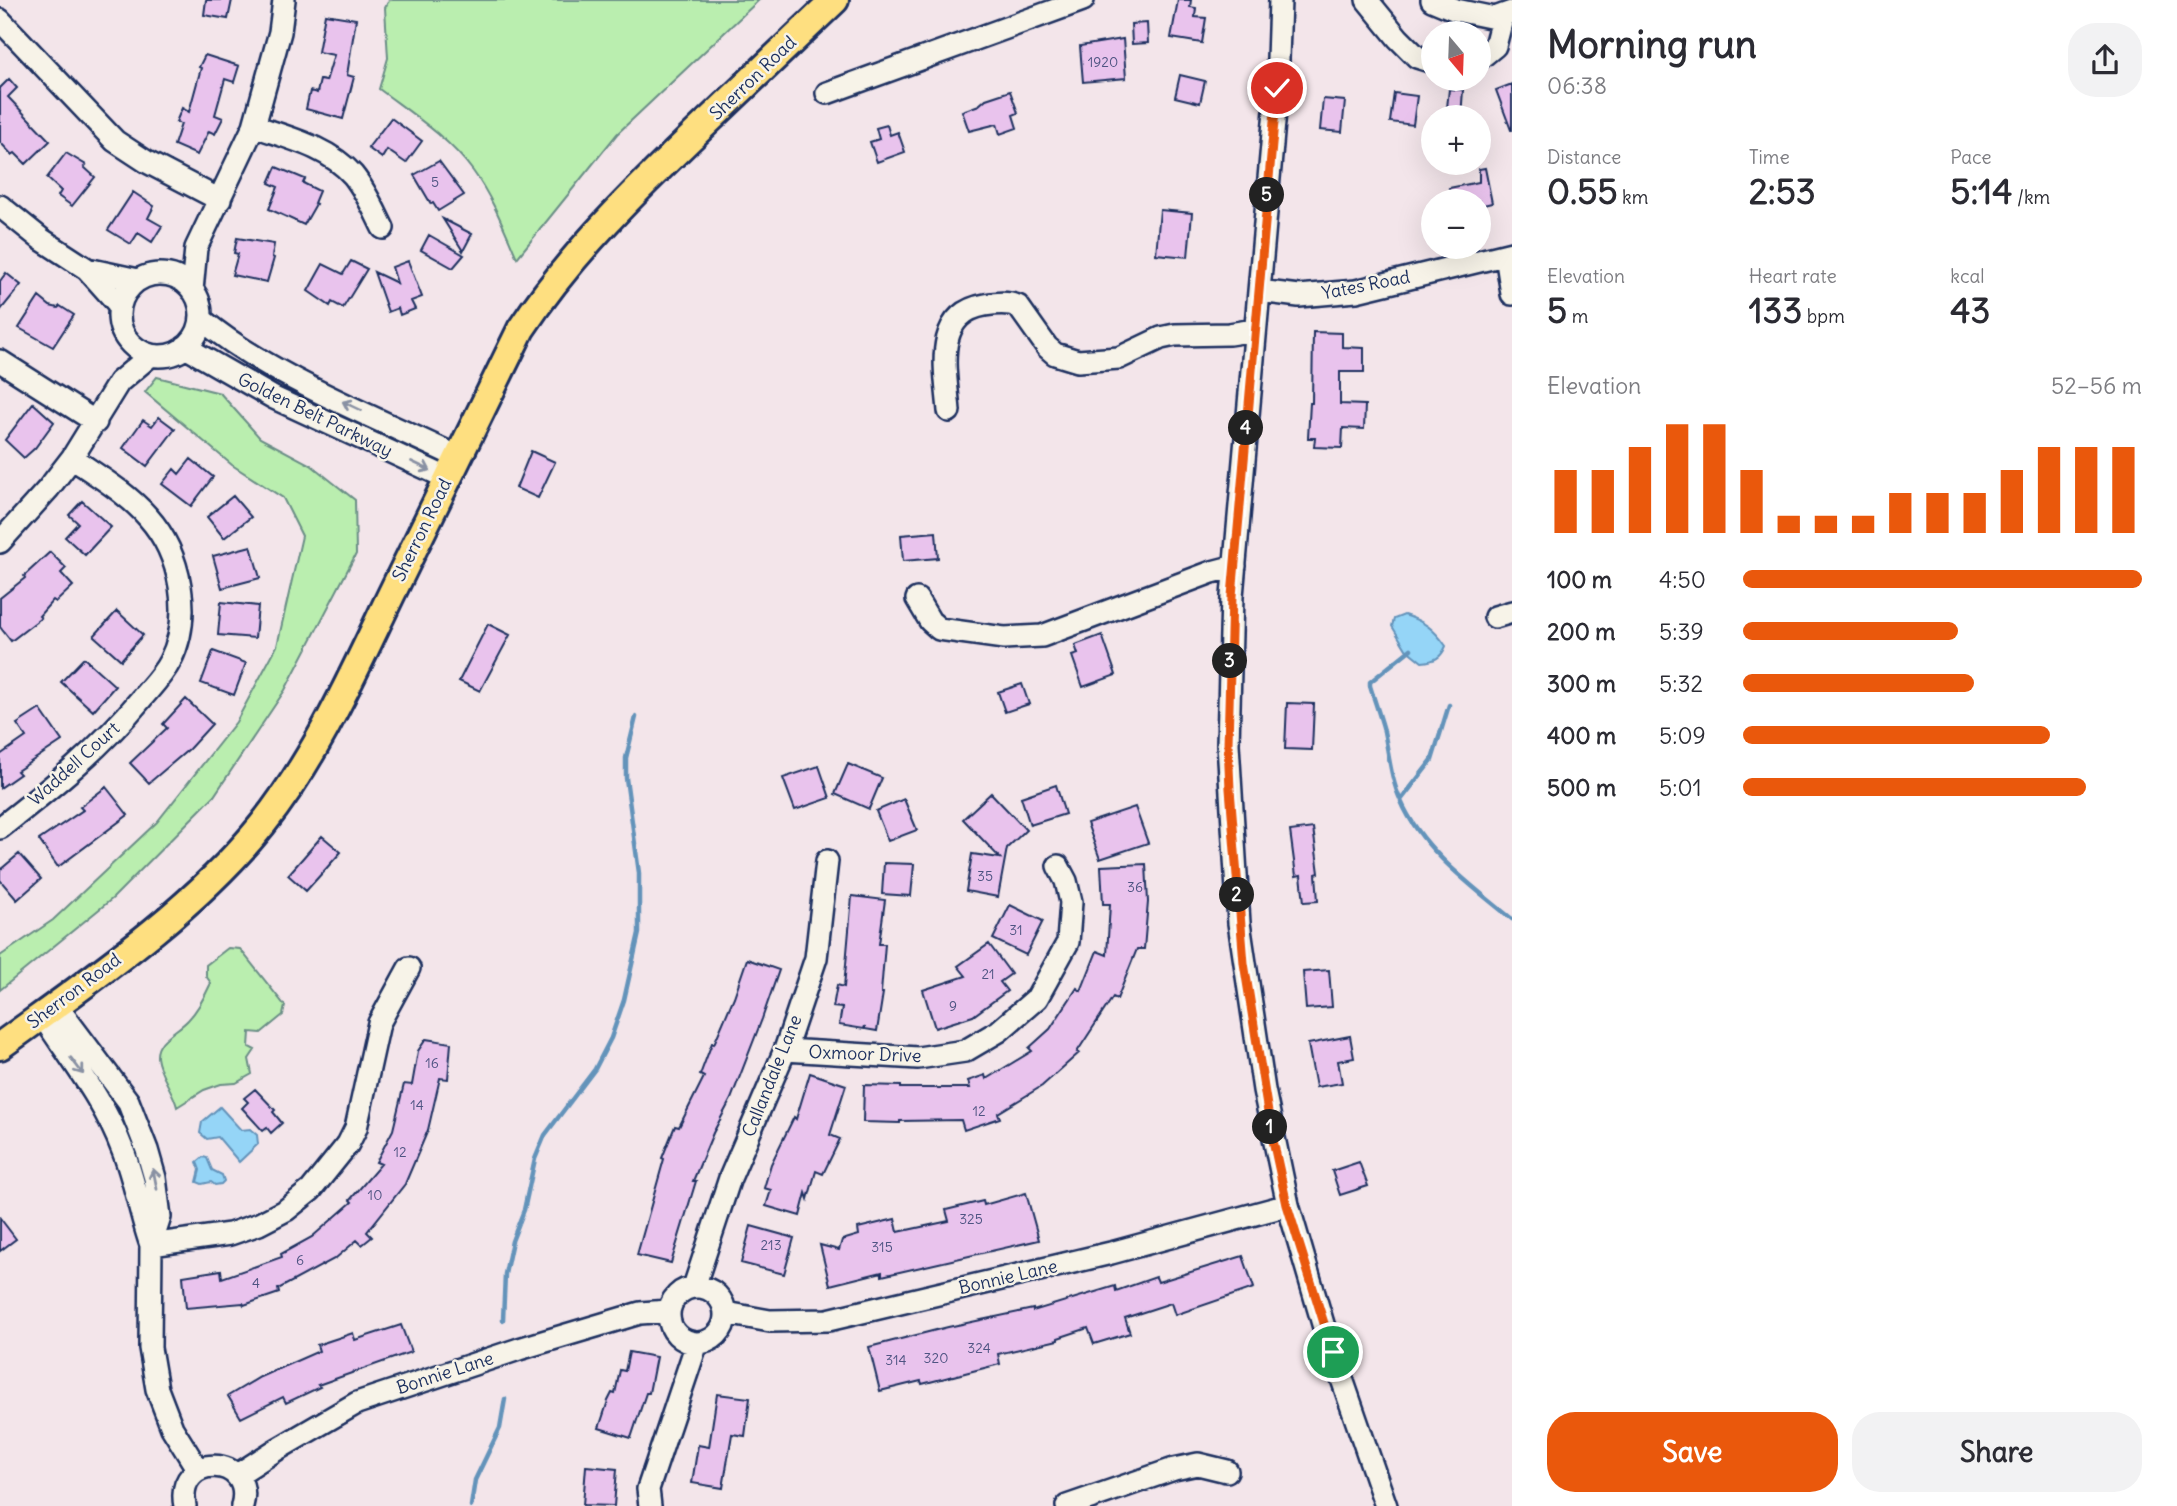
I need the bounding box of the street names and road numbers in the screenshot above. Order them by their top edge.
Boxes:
street label: Sherron Road [705,30,801,125]
street label: Yates Road [1320,265,1412,304]
street label: Golden Belt Parkway [234,367,397,462]
street label: Sherron Road [387,474,457,585]
street label: Waddell Court [23,717,124,811]
street label: Sherron Road [22,948,126,1033]
street label: Callandale Lane [737,1011,806,1140]
street label: Oxmoor Drive [808,1040,922,1067]
street label: Bonnie Lane [956,1254,1060,1299]
street label: Bonnie Lane [393,1346,496,1399]

